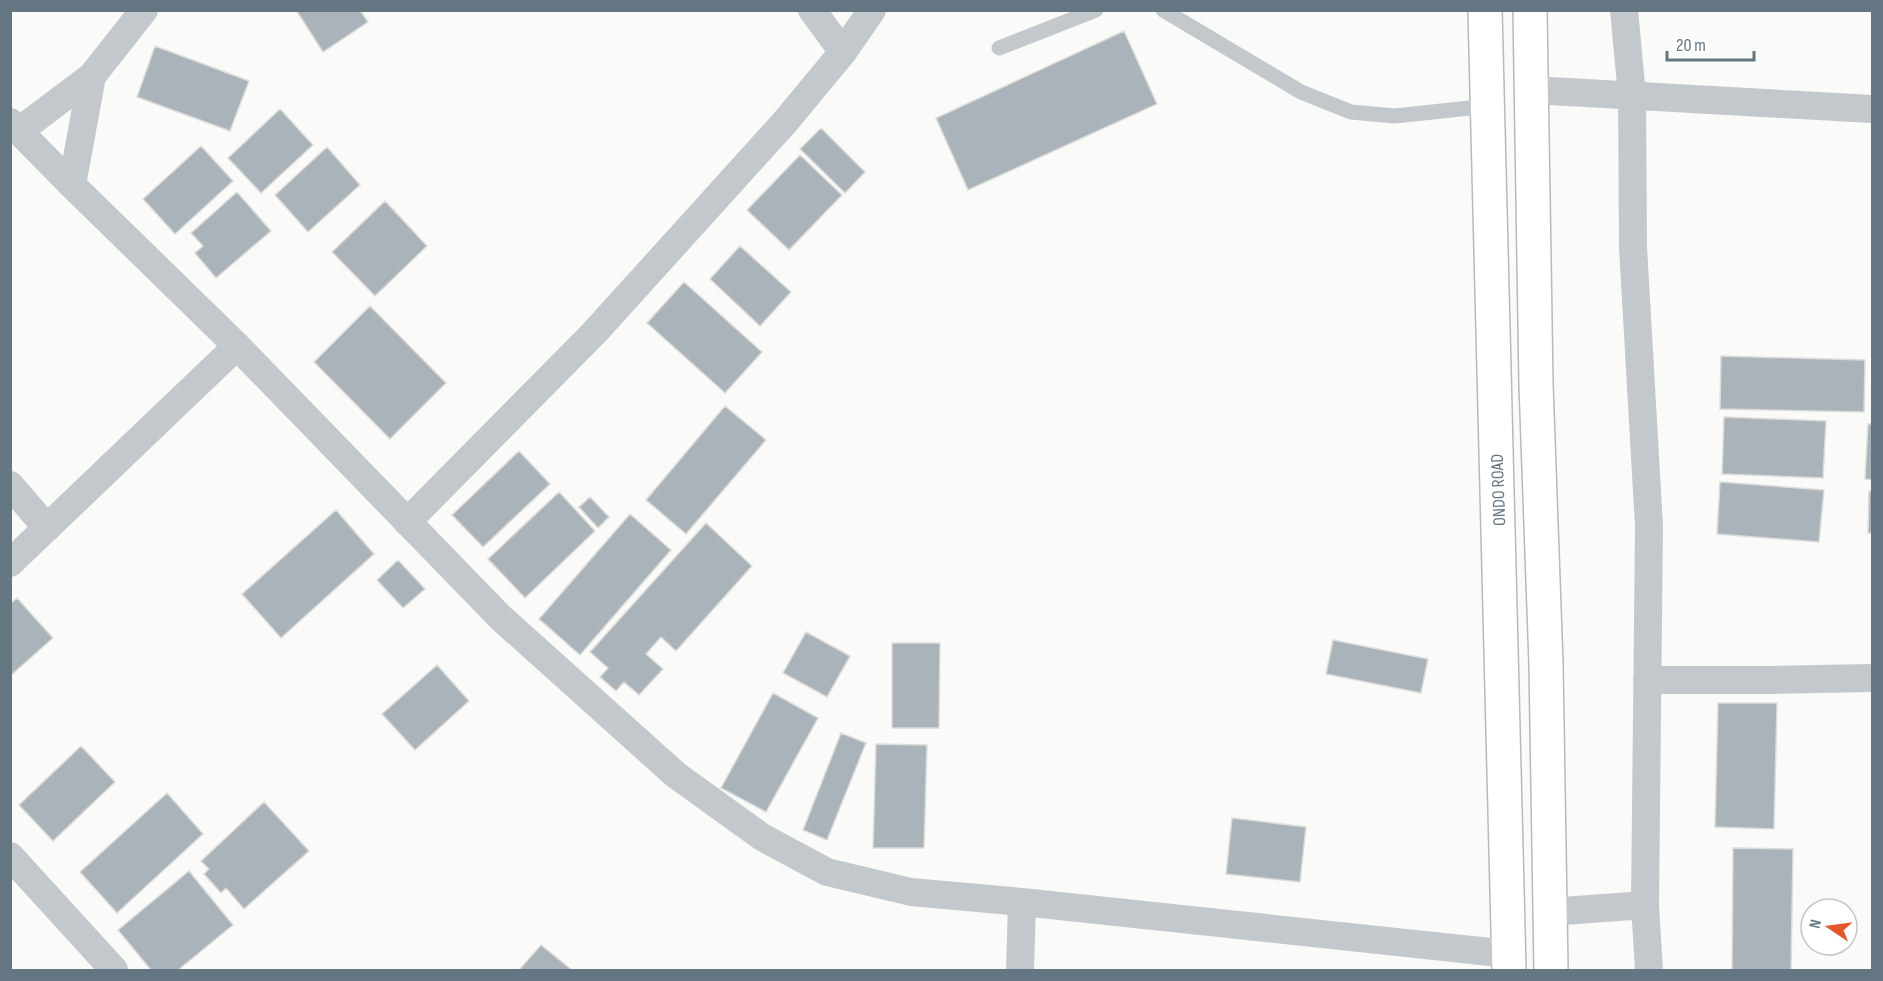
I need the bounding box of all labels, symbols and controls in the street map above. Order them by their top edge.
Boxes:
scale bar [1667,24,1754,62]
text: 20 m [1676,35,1706,56]
street label: ONDO ROAD [1487,454,1510,526]
north arrow [1799,897,1859,957]
text: N [1806,918,1826,930]

